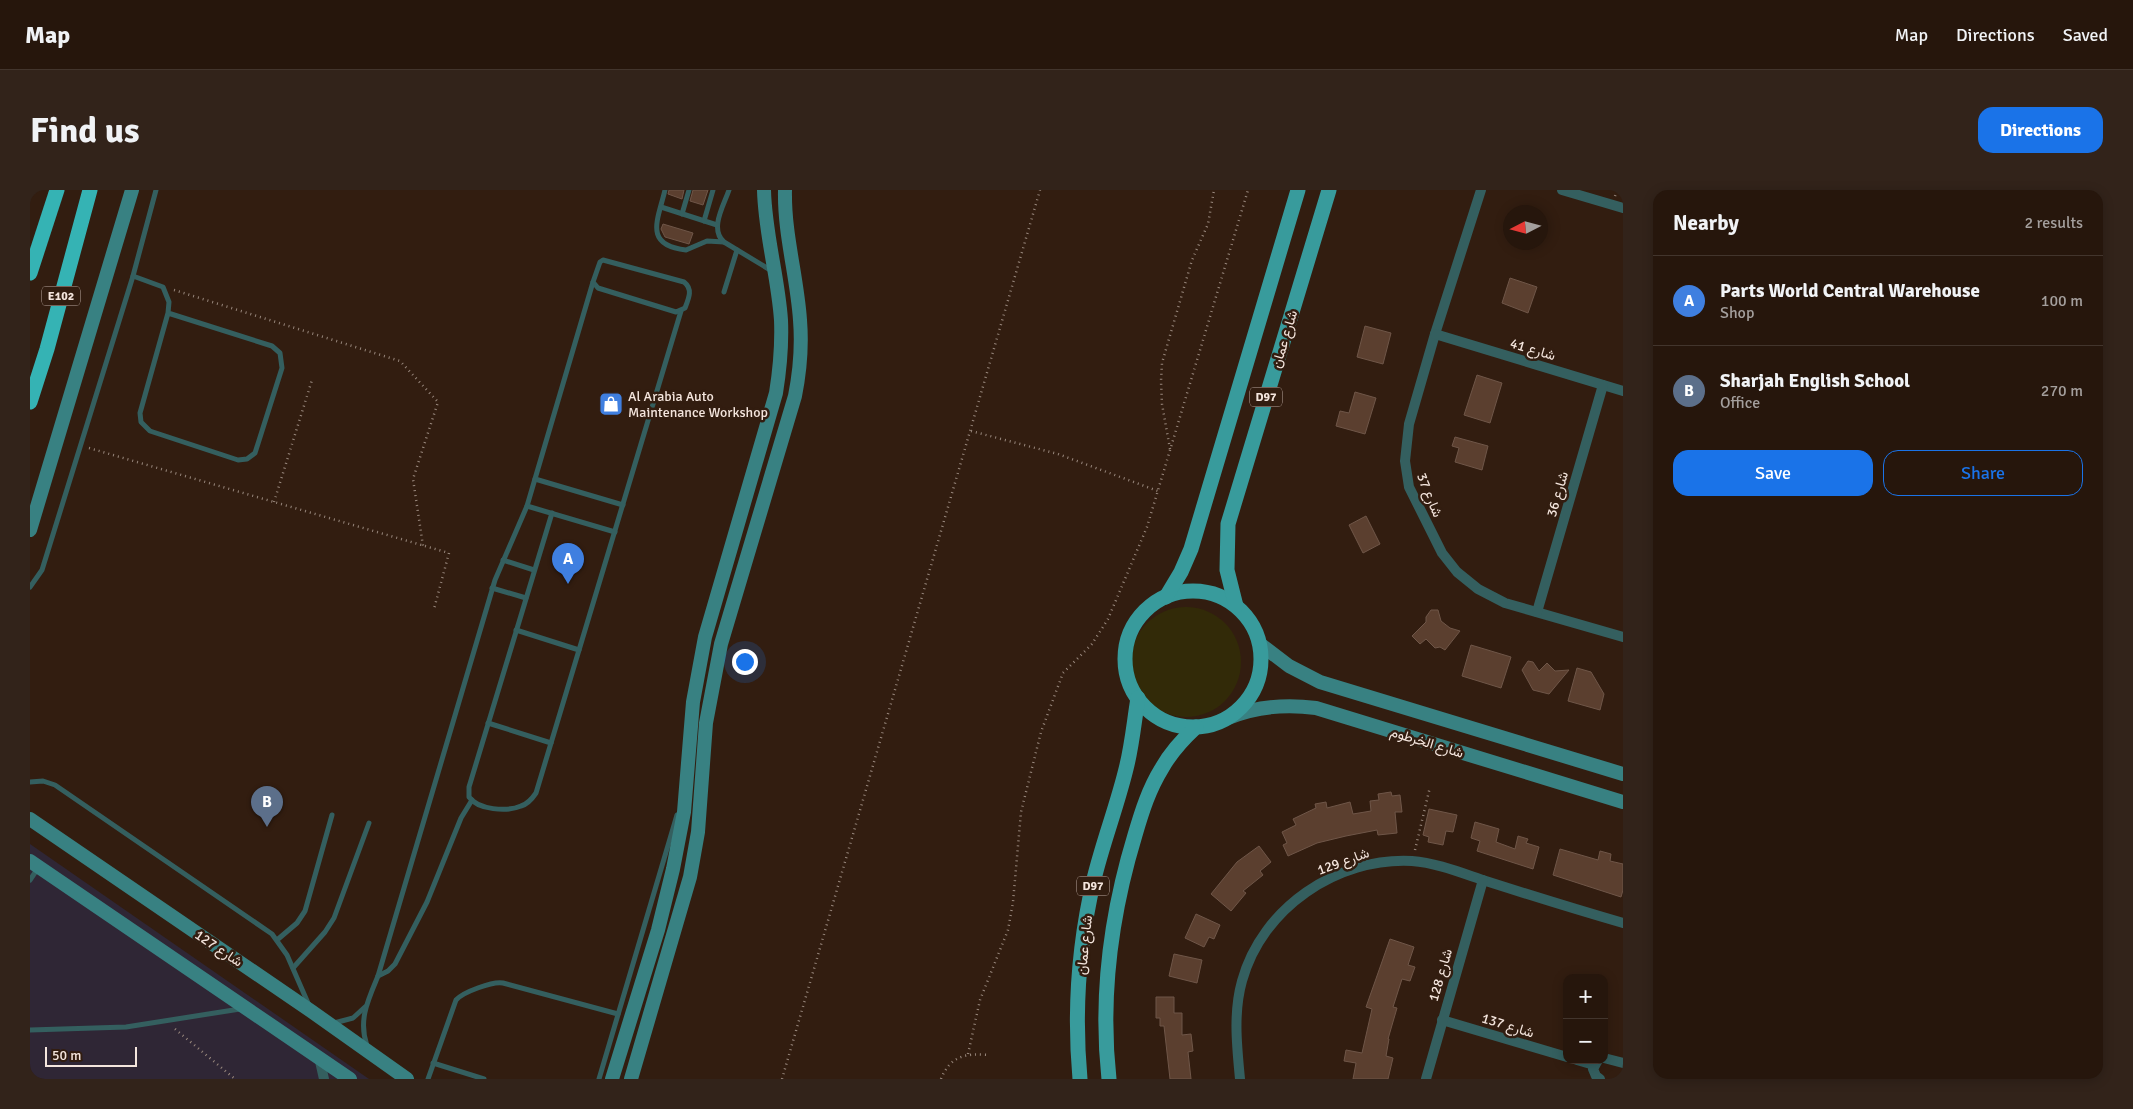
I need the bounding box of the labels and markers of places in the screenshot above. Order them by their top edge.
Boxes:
place label: Al Arabia Auto Maintenance Workshop [628,388,768,421]
shop icon: Al Arabia Auto Maintenance Workshop [598,391,624,417]
pin: A [552,543,584,584]
pin: B [251,786,283,827]

